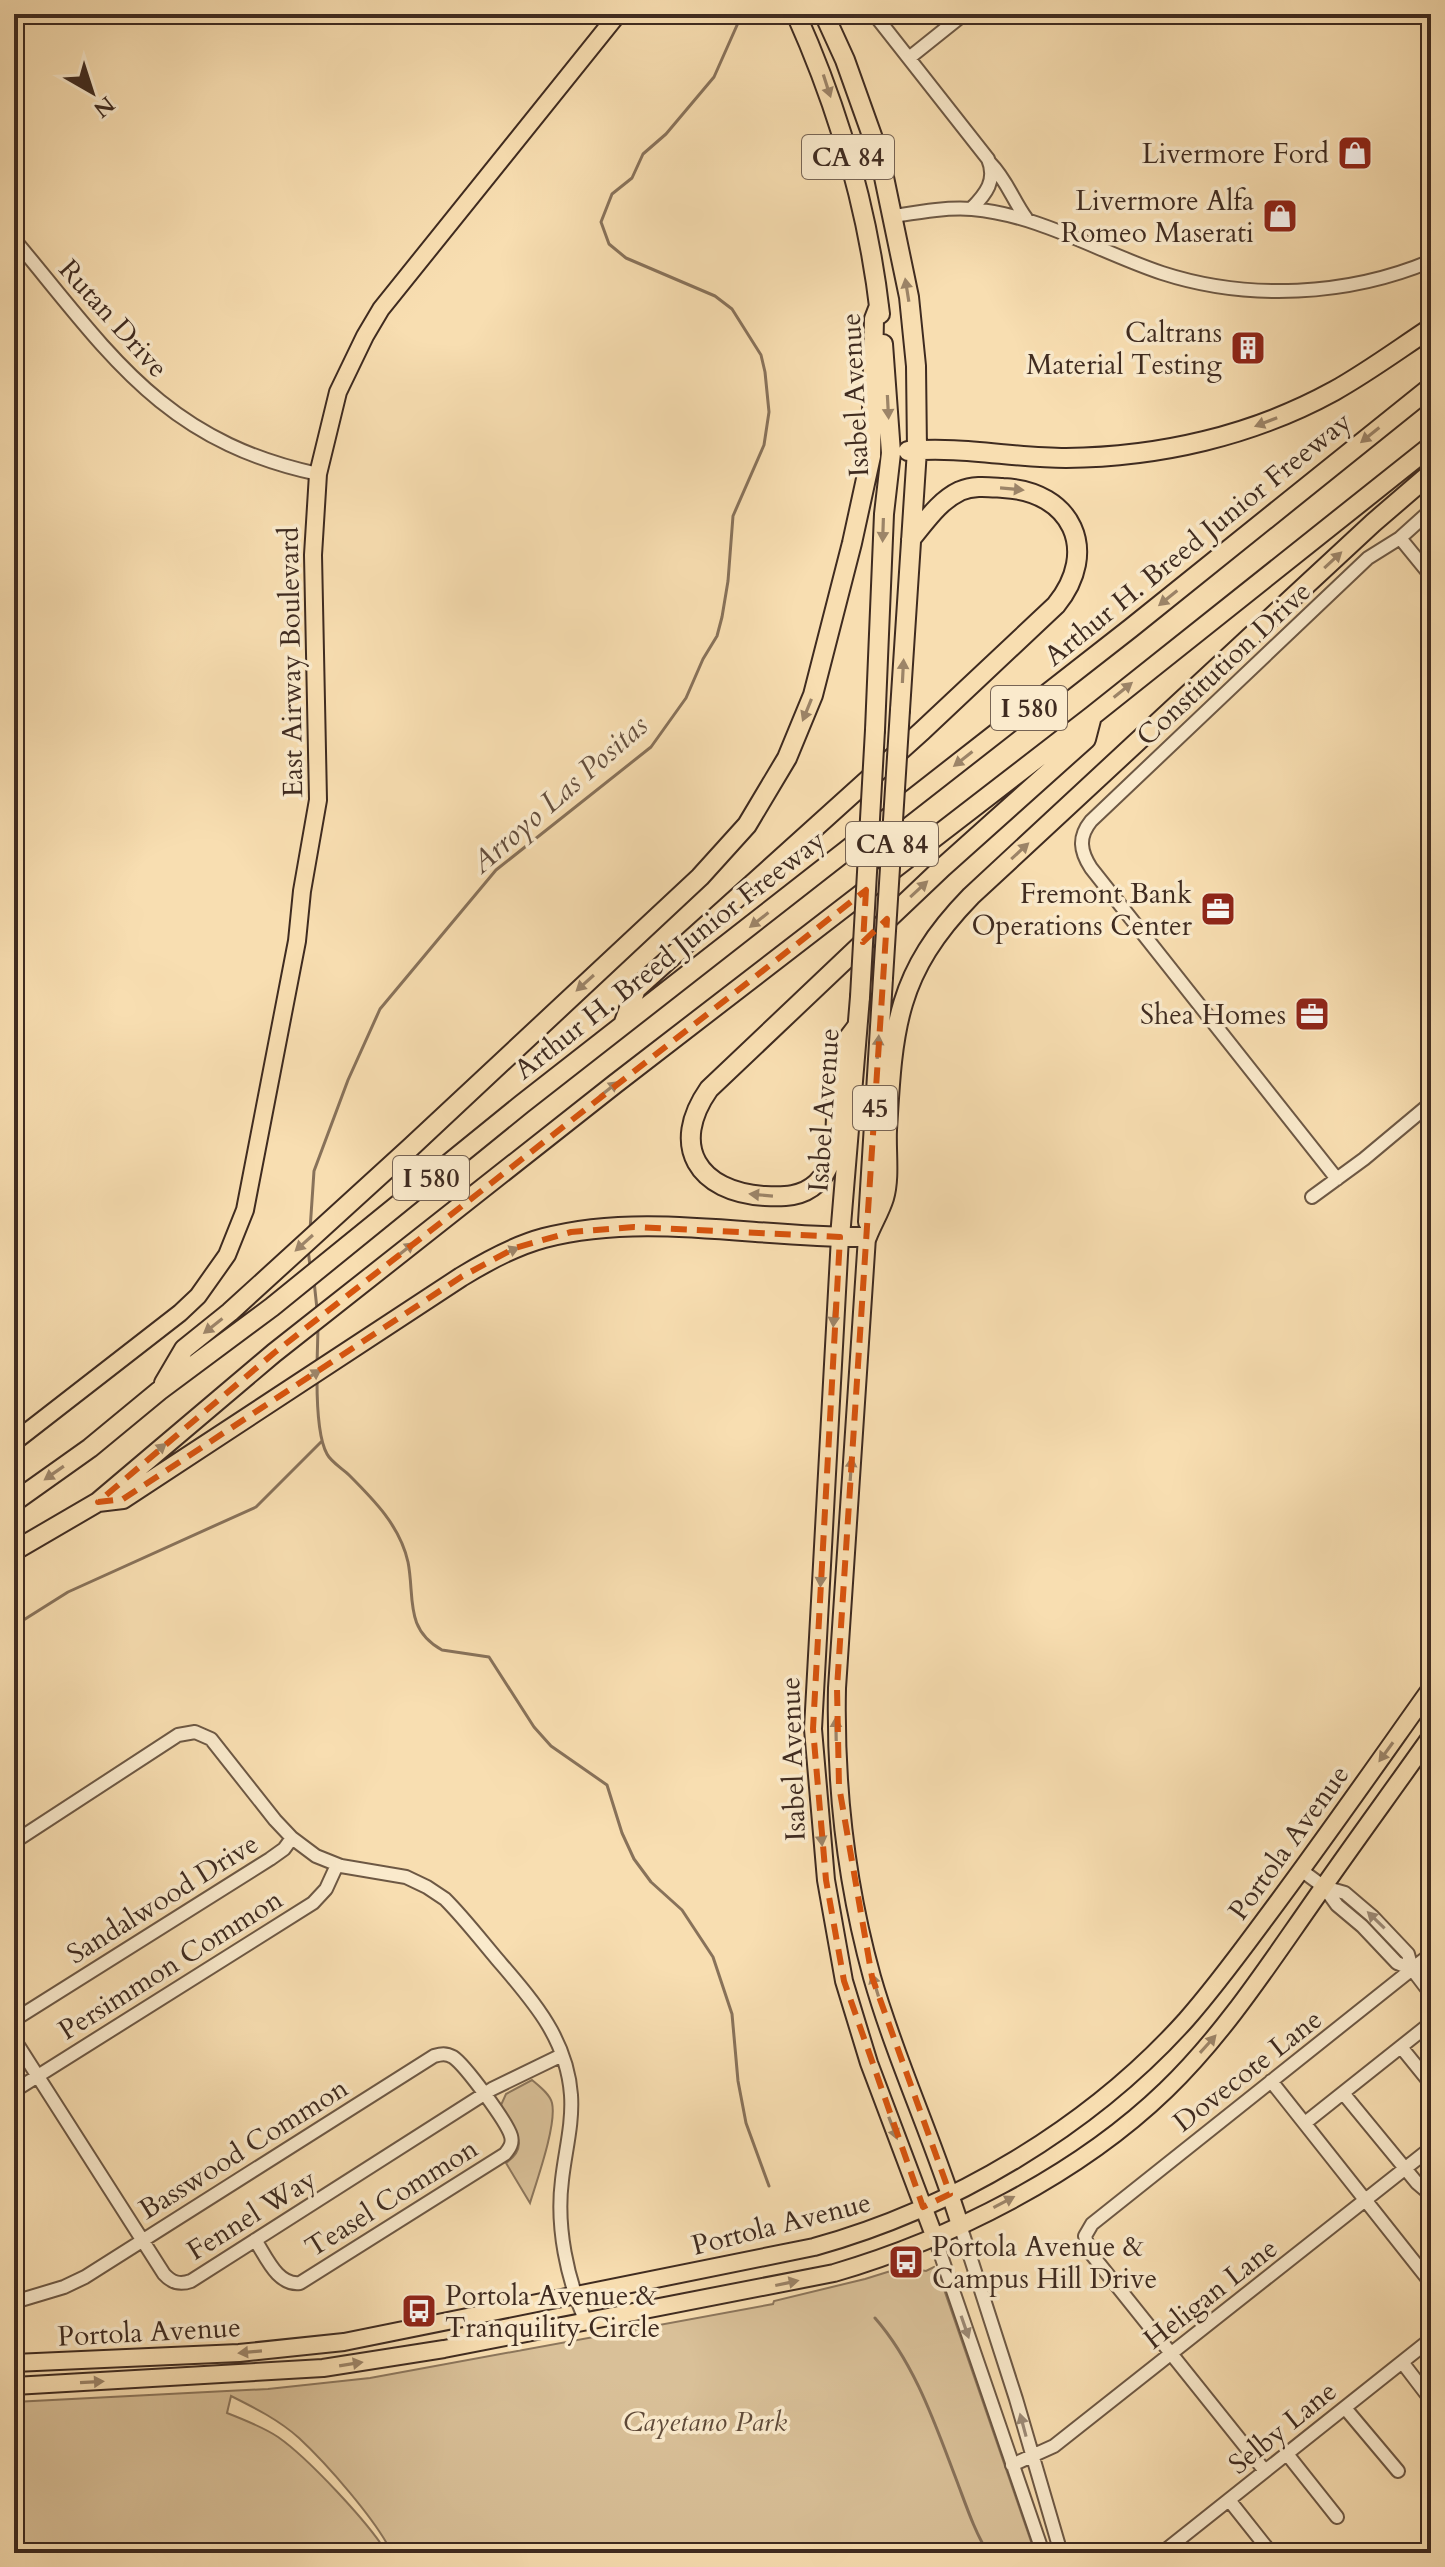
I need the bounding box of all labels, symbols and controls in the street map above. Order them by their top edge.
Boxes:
north arrow [52,52,132,132]
one-way arrow [821,74,833,98]
text: N [87,89,121,124]
shop icon: Livermore Ford [1336,134,1374,172]
road number: CA 84 [802,135,894,179]
place label: Livermore Ford [1142,135,1329,173]
place label: Livermore Alfa Romeo Maserati [1061,182,1254,252]
shop icon: Livermore Alfa Romeo Maserati [1261,197,1299,235]
street label: Rutan Drive [50,251,177,386]
one-way arrow [901,278,913,303]
street label: Isabel Avenue [832,312,878,478]
place label: Caltrans Material Testing [1026,314,1222,384]
building icon: Caltrans Material Testing [1229,329,1267,367]
one-way arrow [882,395,895,420]
street label: Arthur H. Breed Junior Freeway [1036,403,1359,675]
one-way arrow [1254,416,1278,429]
one-way arrow [1360,427,1380,443]
one-way arrow [1000,482,1025,495]
one-way arrow [877,518,890,543]
street label: East Airway Boulevard [270,526,312,798]
one-way arrow [1323,552,1342,570]
street label: Constitution Drive [1128,573,1319,755]
one-way arrow [1158,590,1178,606]
one-way arrow [896,658,909,683]
one-way arrow [1113,682,1133,699]
road number: I 580 [991,686,1067,730]
one-way arrow [800,698,813,722]
water label: Arroyo Las Positas [461,706,657,884]
one-way arrow [953,750,973,767]
street label: Arthur H. Breed Junior Freeway [506,821,833,1088]
road number: CA 84 [846,822,938,866]
one-way arrow [1010,842,1029,860]
place label: Fremont Bank Operations Center [971,875,1193,945]
one-way arrow [909,881,928,899]
office icon: Fremont Bank Operations Center [1199,890,1237,928]
one-way arrow [749,911,769,927]
one-way arrow [575,974,594,992]
office icon: Shea Homes [1293,995,1331,1033]
place label: Shea Homes [1140,996,1286,1034]
street label: Isabel Avenue [799,1027,849,1193]
one-way arrow [872,1034,885,1059]
one-way arrow [599,1082,619,1098]
road number: 45 [853,1086,897,1130]
road number: I 580 [393,1156,469,1200]
one-way arrow [748,1188,773,1201]
one-way arrow [295,1234,315,1251]
one-way arrow [395,1243,415,1259]
one-way arrow [496,1245,520,1258]
one-way arrow [828,1303,841,1328]
one-way arrow [203,1318,223,1334]
one-way arrow [300,1369,322,1384]
one-way arrow [147,1443,167,1460]
one-way arrow [845,1456,858,1481]
one-way arrow [44,1465,64,1481]
one-way arrow [814,1563,827,1588]
street label: Isabel Avenue [771,1676,815,1842]
one-way arrow [830,1716,842,1741]
one-way arrow [1379,1741,1394,1762]
street label: Portola Avenue [1220,1757,1358,1928]
one-way arrow [815,1822,828,1847]
street label: Sandalwood Drive [60,1825,265,1973]
street label: Persimmon Common [51,1880,290,2049]
one-way arrow [1367,1912,1386,1930]
one-way arrow [868,1972,881,1996]
street label: Dovecote Lane [1165,2001,1330,2141]
one-way arrow [1199,2034,1217,2053]
street label: Basswood Common [132,2069,355,2229]
one-way arrow [887,2116,900,2140]
street label: Teasel Common [298,2129,485,2266]
street label: Fennel Way [180,2160,324,2270]
street label: Portola Avenue [688,2183,875,2265]
one-way arrow [993,2195,1015,2209]
place label: Portola Avenue & Campus Hill Drive [932,2228,1157,2298]
street label: Heligan Lane [1136,2230,1285,2358]
bus stop icon: Portola Avenue & Campus Hill Drive [887,2243,925,2281]
one-way arrow [775,2276,800,2288]
place label: Portola Avenue & Tranquility Circle [445,2277,660,2347]
bus stop icon: Portola Avenue & Tranquility Circle [400,2292,438,2330]
street label: Portola Avenue [56,2308,242,2356]
one-way arrow [959,2315,971,2339]
one-way arrow [237,2346,262,2359]
one-way arrow [339,2357,364,2370]
street label: Selby Lane [1221,2372,1345,2483]
one-way arrow [80,2376,105,2389]
park label: Cayetano Park [623,2403,787,2441]
one-way arrow [1016,2412,1029,2436]

